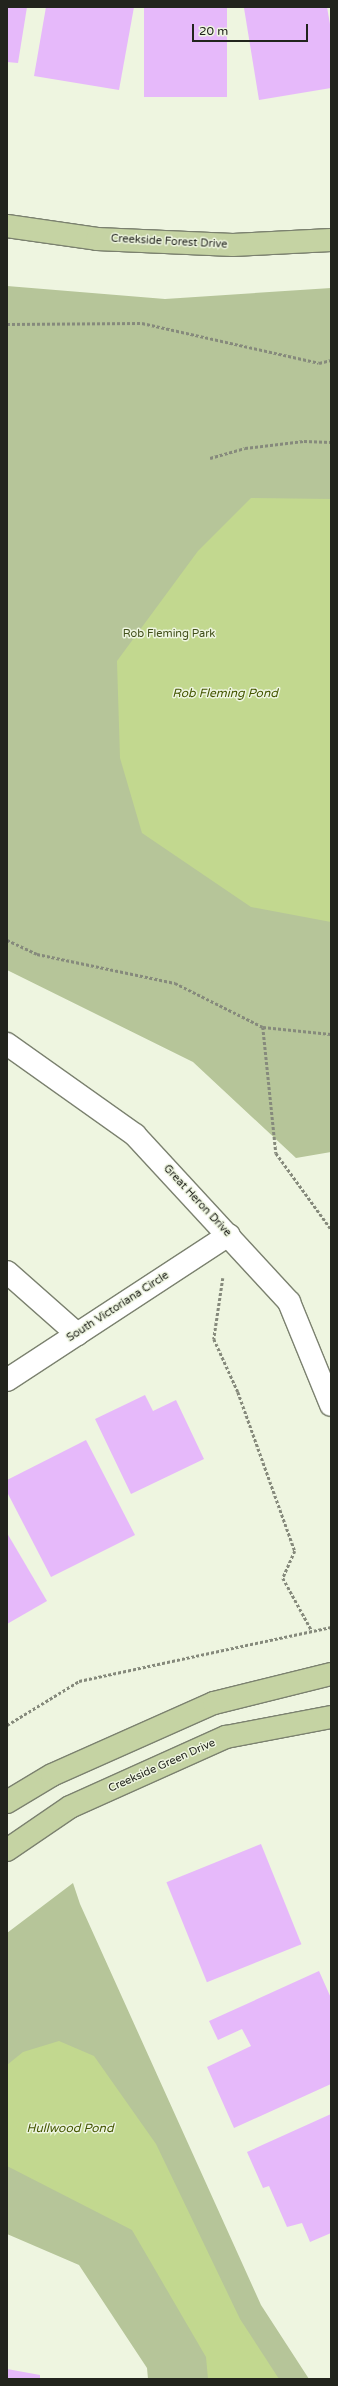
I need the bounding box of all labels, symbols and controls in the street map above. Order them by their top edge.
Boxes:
scale bar [194,16,310,42]
text: 20 m [199,24,228,38]
street label: Creekside Forest Drive [110,232,228,252]
park label: Rob Fleming Park [123,627,215,641]
water label: Rob Fleming Pond [172,687,278,701]
street label: Great Heron Drive [160,1162,234,1240]
street label: South Victoriana Circle [65,1269,171,1345]
street label: Creekside Green Drive [107,1736,217,1796]
water label: Hullwood Pond [27,2122,113,2136]

